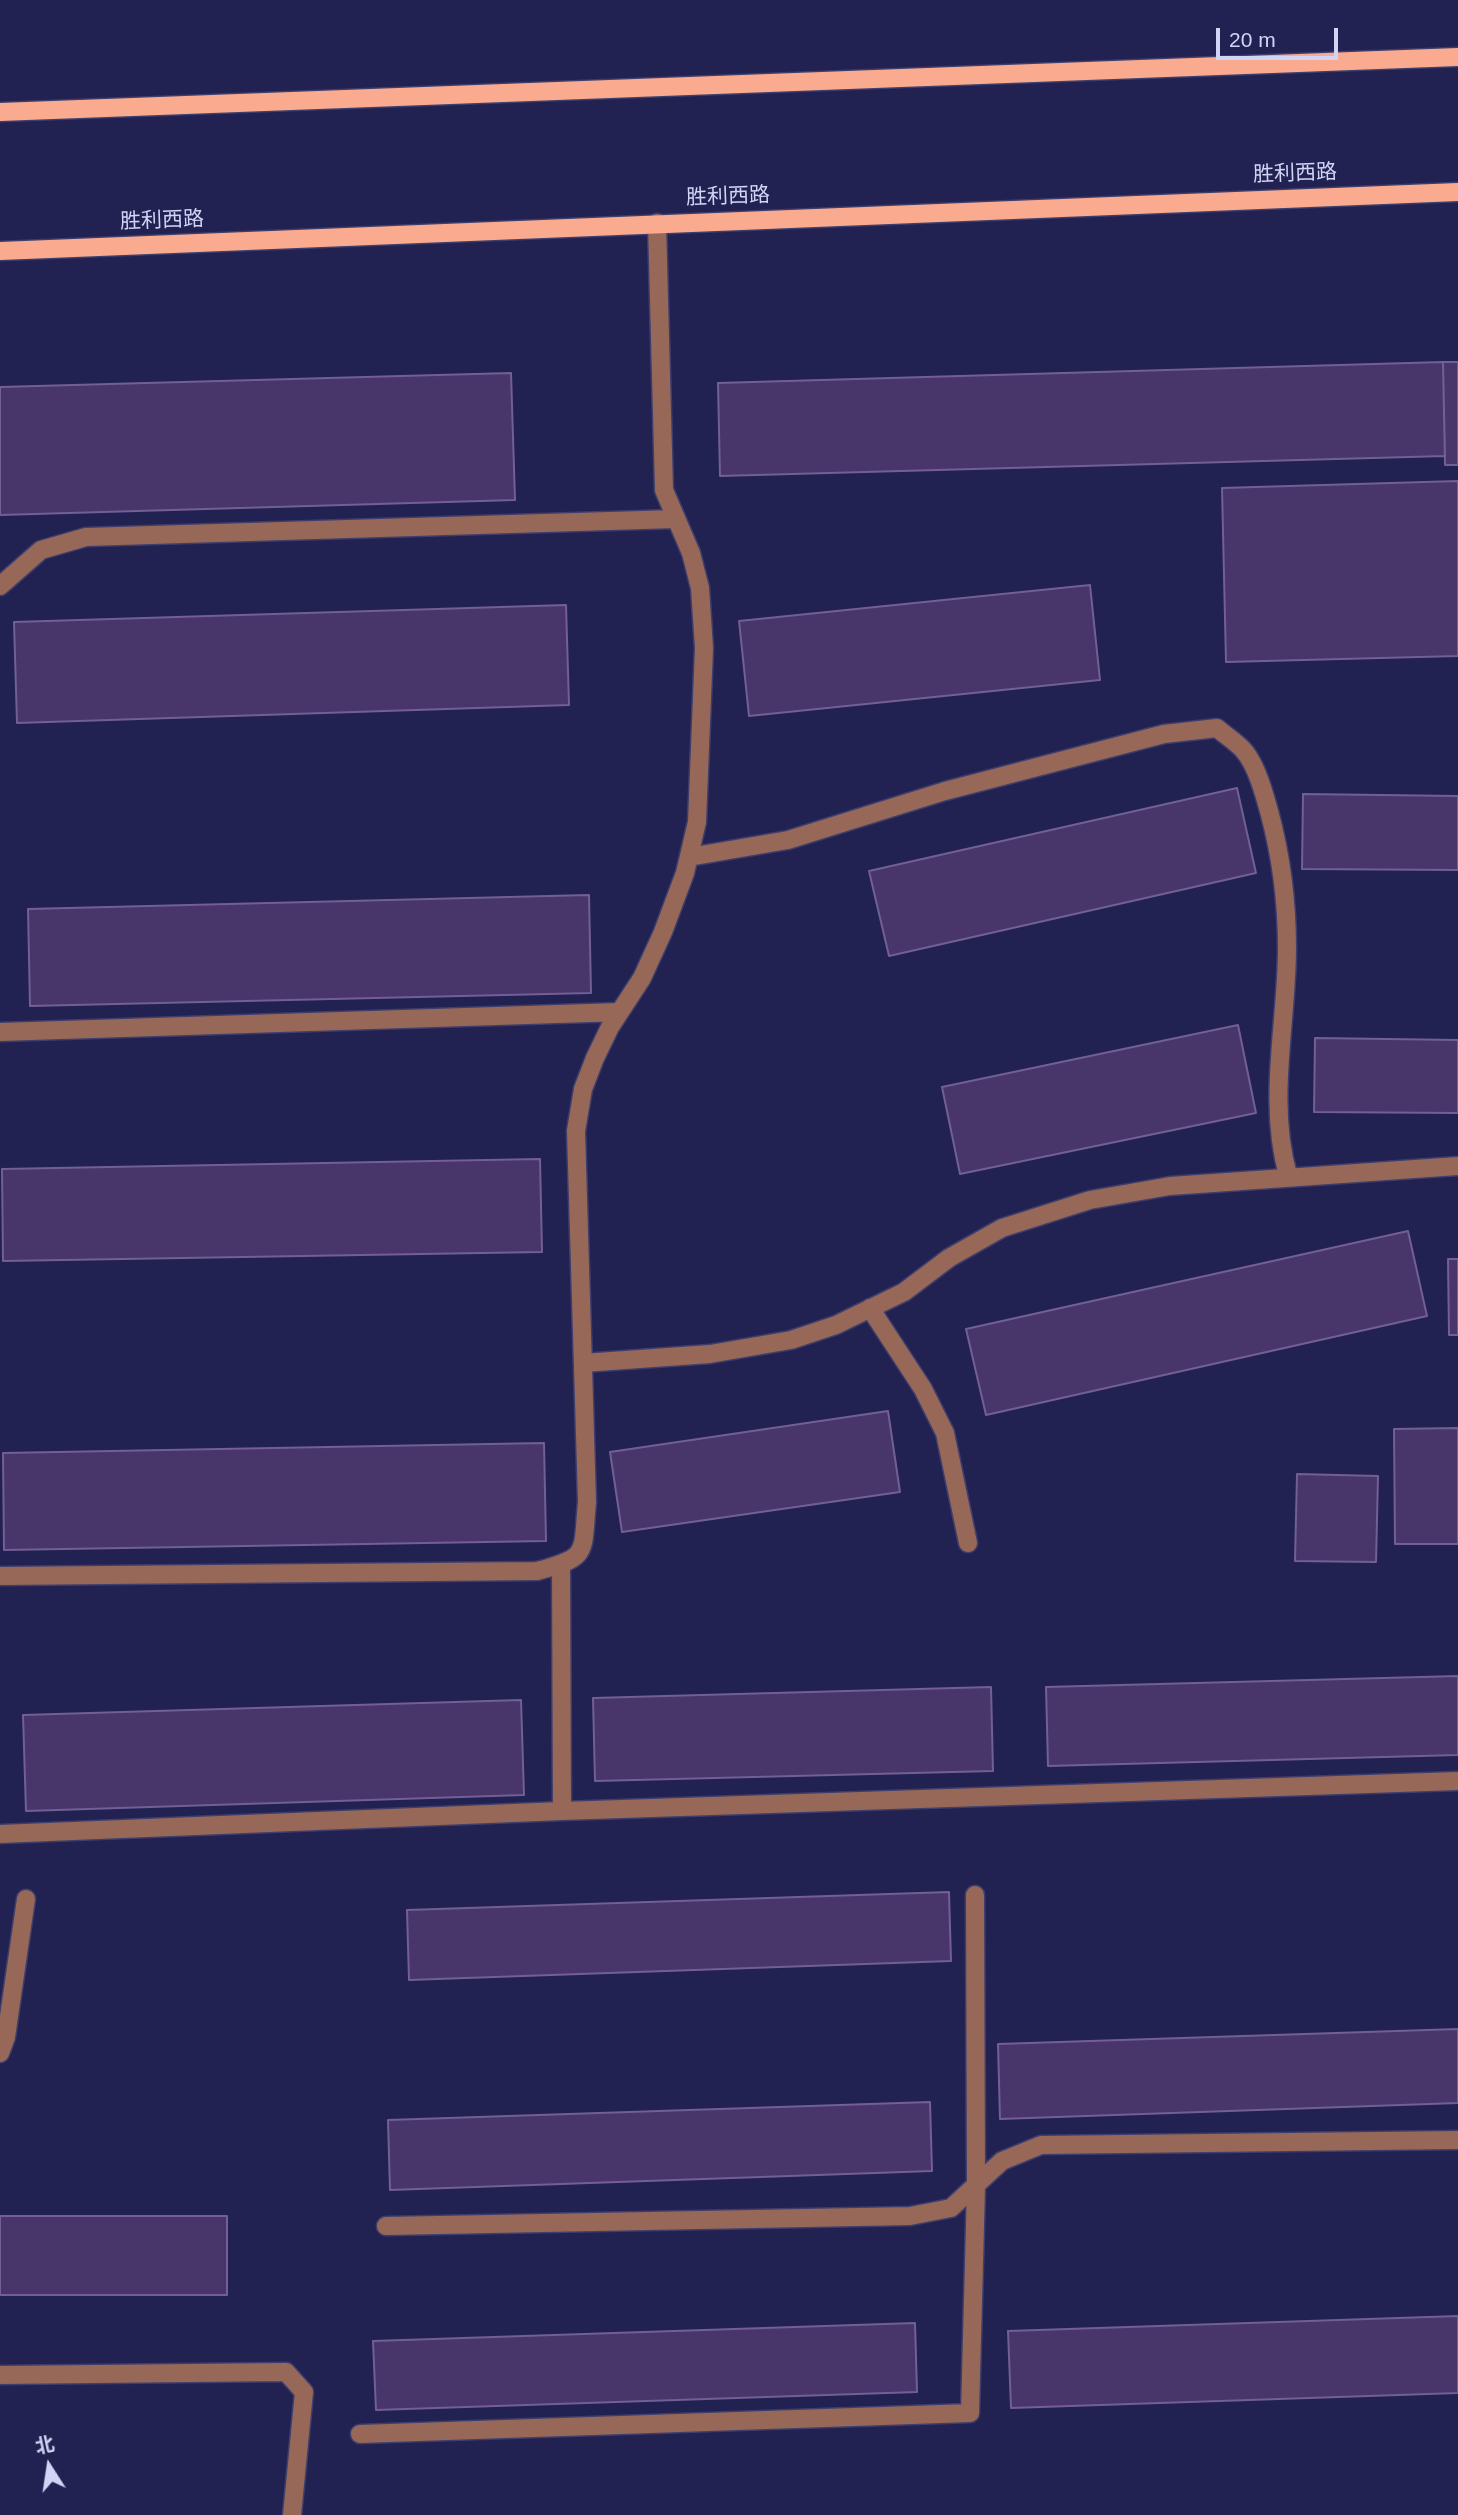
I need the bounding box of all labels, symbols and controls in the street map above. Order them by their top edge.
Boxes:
scale bar [1220,14,1342,58]
text: 20 m [1229,28,1276,51]
street label: 胜利西路 [1253,160,1337,188]
street label: 胜利西路 [686,183,770,211]
street label: 胜利西路 [120,207,204,235]
north arrow [14,2431,84,2501]
text: 北 [33,2433,56,2457]

